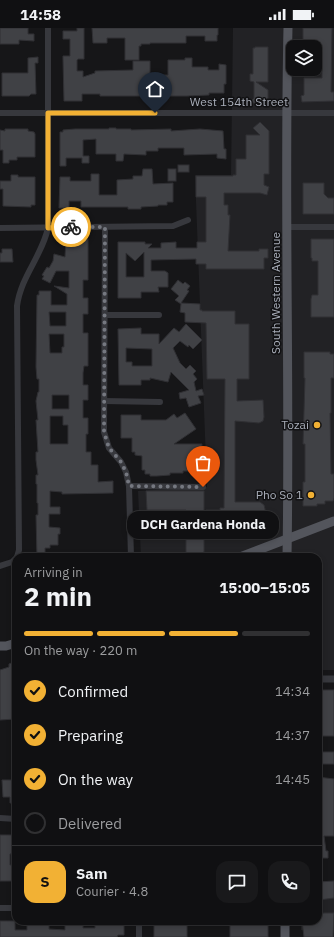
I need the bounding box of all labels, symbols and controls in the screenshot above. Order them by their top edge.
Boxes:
text: 14:58 [20,5,61,24]
map controls [286,40,322,76]
button: layers [286,40,322,76]
pin [138,72,172,113]
icon: home [144,78,166,100]
street label: West 154th Street [190,94,288,109]
courier [51,207,91,247]
icon: bike [60,216,82,238]
street label: South Western Avenue [268,232,283,354]
place label: Tozai [281,417,309,432]
marker: Tozai [312,420,322,430]
pin [186,446,220,487]
icon: bag [192,452,214,474]
place label: Pho So 1 [256,487,303,502]
marker: Pho So 1 [306,490,316,500]
callout: DCH Gardena Honda [127,511,279,539]
text: DCH Gardena Honda [140,516,266,533]
text: Arriving in [24,564,83,581]
text: 15:00–15:05 [219,578,310,597]
text: 2 min [24,579,92,613]
text: On the way · 220 m [24,642,137,659]
icon: check [24,680,46,702]
text: Confirmed [58,682,128,701]
text: 14:34 [275,683,310,700]
icon: check [24,724,46,746]
text: Preparing [58,726,123,745]
text: 14:37 [275,727,310,744]
icon: check [24,768,46,790]
text: On the way [58,770,133,789]
text: 14:45 [275,771,310,788]
text: Delivered [58,814,122,833]
button: chat [216,861,258,903]
button: phone [268,861,310,903]
text: Sam [76,864,107,883]
text: S [40,872,50,891]
text: Courier · 4.8 [76,883,148,900]

